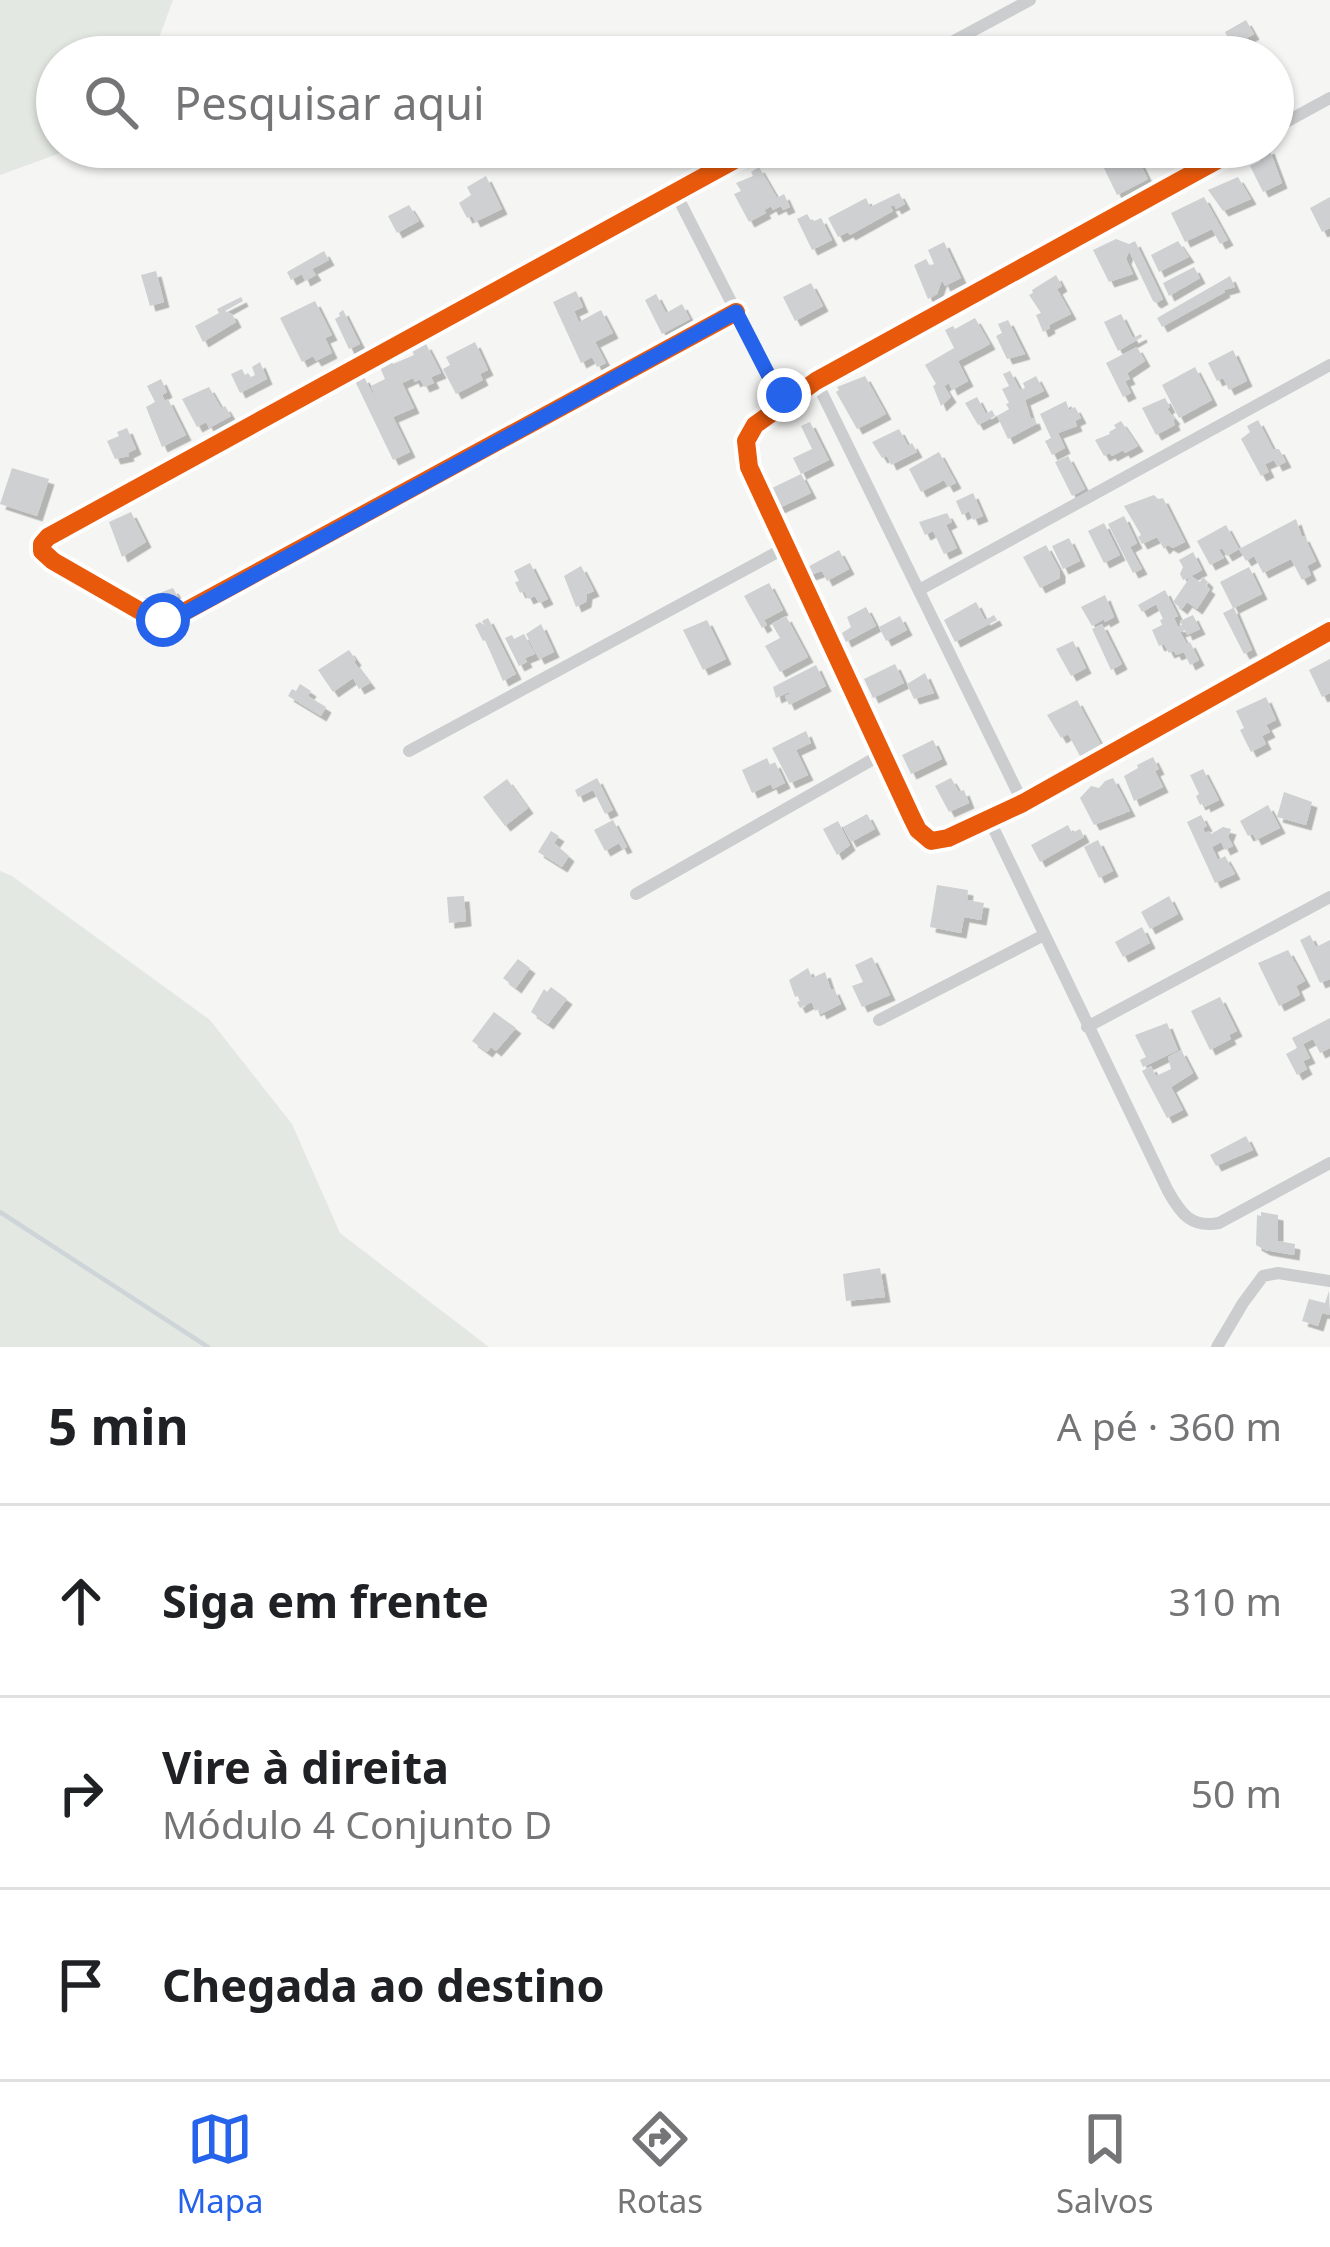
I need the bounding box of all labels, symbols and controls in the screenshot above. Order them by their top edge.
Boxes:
search box [36,36,1294,168]
icon: search [78,69,144,135]
text: Pesquisar aqui [174,72,485,133]
route end [757,368,811,422]
route start [136,593,190,647]
text: 5 min [48,1390,189,1460]
text: A pé · 360 m [1057,1399,1282,1452]
icon: ahead [48,1568,114,1634]
text: Siga em frente [162,1570,489,1631]
text: 310 m [1168,1574,1282,1627]
text: Vire à direita [162,1736,449,1797]
icon: right [48,1760,114,1826]
text: 50 m [1191,1766,1282,1819]
text: Módulo 4 Conjunto D [162,1797,552,1850]
icon: arrive [48,1952,114,2018]
text: Chegada ao destino [162,1954,605,2015]
tab: Mapa [176,2106,264,2223]
tab: Rotas [616,2106,703,2223]
tab: Salvos [1056,2106,1154,2223]

